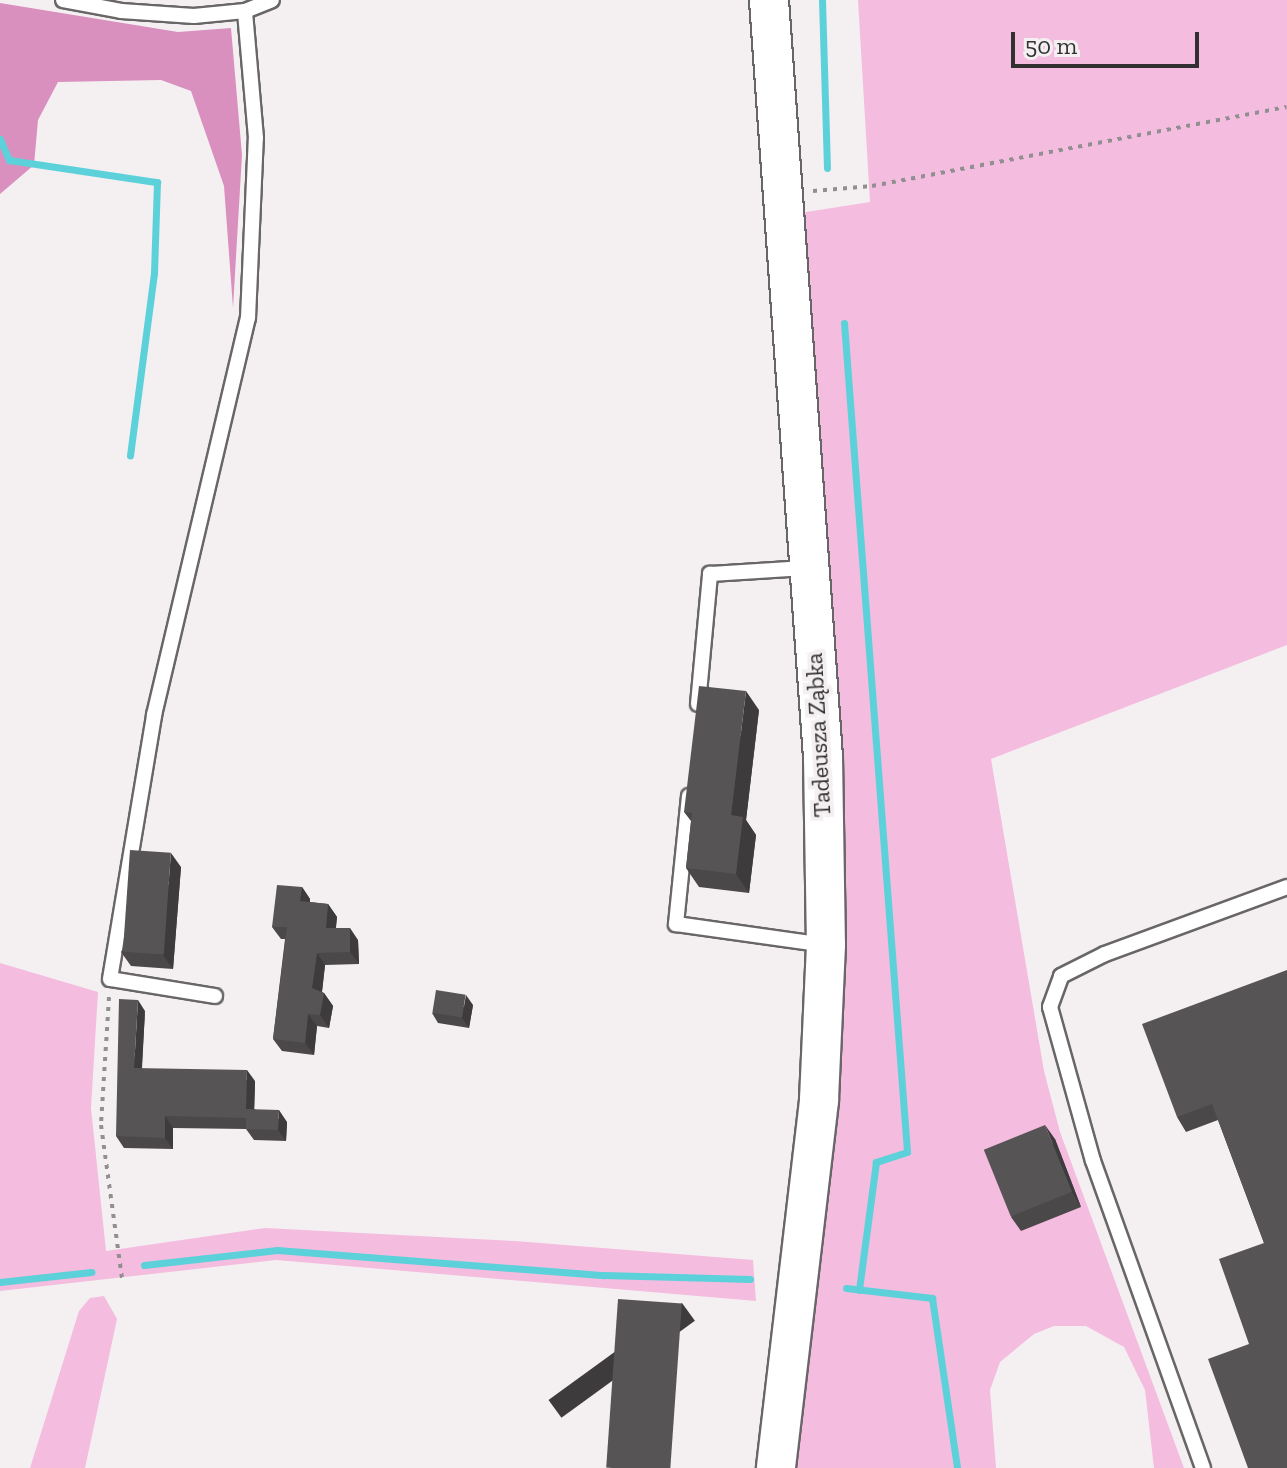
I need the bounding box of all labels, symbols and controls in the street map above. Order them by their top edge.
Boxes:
scale bar [1015,16,1203,66]
text: 50 m [1025,31,1077,60]
street label: Tadeusza Ząbka [799,652,837,818]

